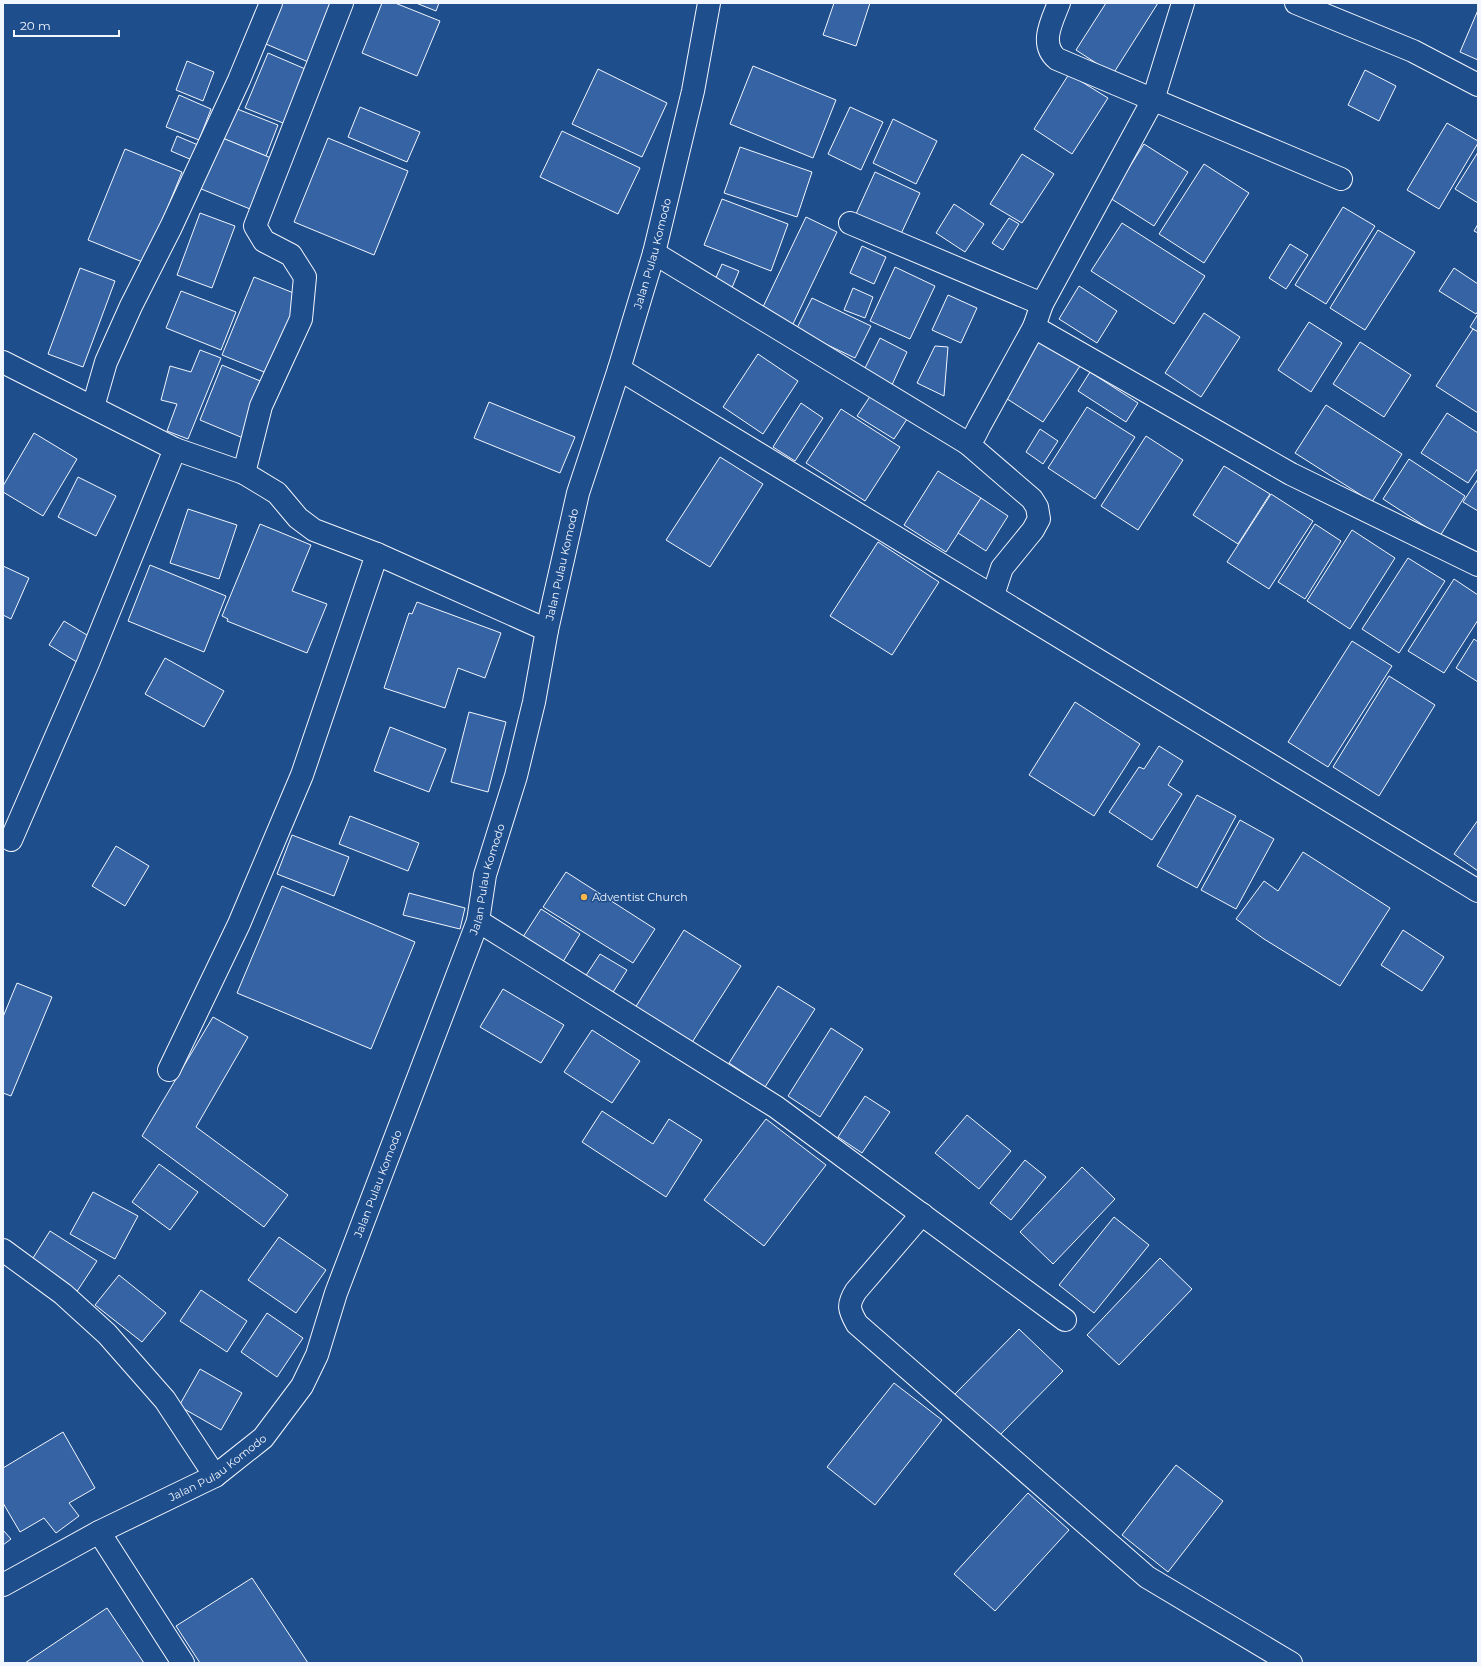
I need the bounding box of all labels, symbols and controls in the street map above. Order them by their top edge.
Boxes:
scale bar [14,12,119,38]
text: 20 m [20,18,51,33]
street label: Jalan Pulau Komodo [630,197,674,312]
street label: Jalan Pulau Komodo [542,507,581,623]
street label: Jalan Pulau Komodo [466,822,508,938]
place label: Adventist Church [592,890,688,904]
marker: Adventist Church [579,892,589,902]
street label: Jalan Pulau Komodo [350,1128,405,1240]
street label: Jalan Pulau Komodo [165,1431,269,1505]

